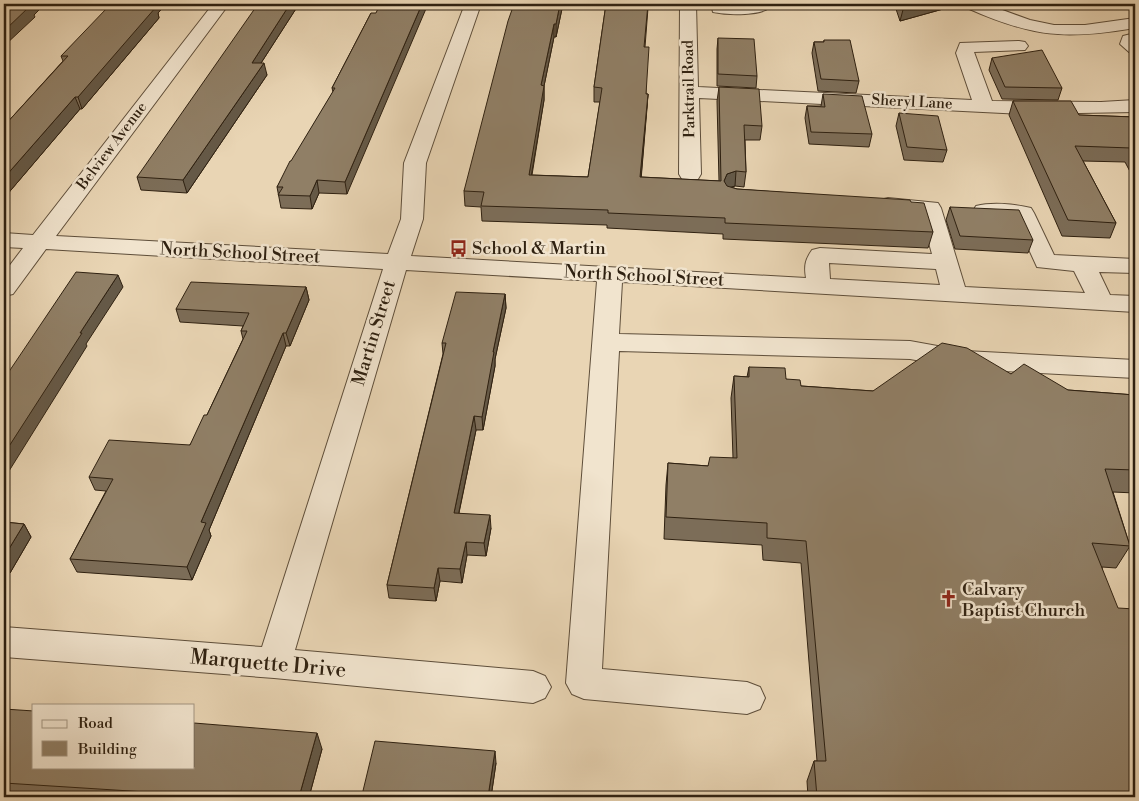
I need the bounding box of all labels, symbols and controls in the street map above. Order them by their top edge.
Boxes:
street label: Parktrail Road [679,39,699,138]
street label: Sheryl Lane [871,90,953,114]
street label: Belview Avenue [72,98,151,195]
street label: North School Street [159,237,321,269]
place label: School & Martin [472,237,606,260]
bus stop icon: School & Martin [448,238,468,258]
street label: North School Street [563,260,725,292]
street label: Martin Street [347,277,401,388]
place label: Calvary Baptist Church [961,578,1085,622]
church icon: Calvary Baptist Church [938,589,958,609]
street label: Marquette Drive [189,644,347,684]
legend [32,704,195,768]
text: Road [78,714,113,733]
text: Building [77,740,137,759]

